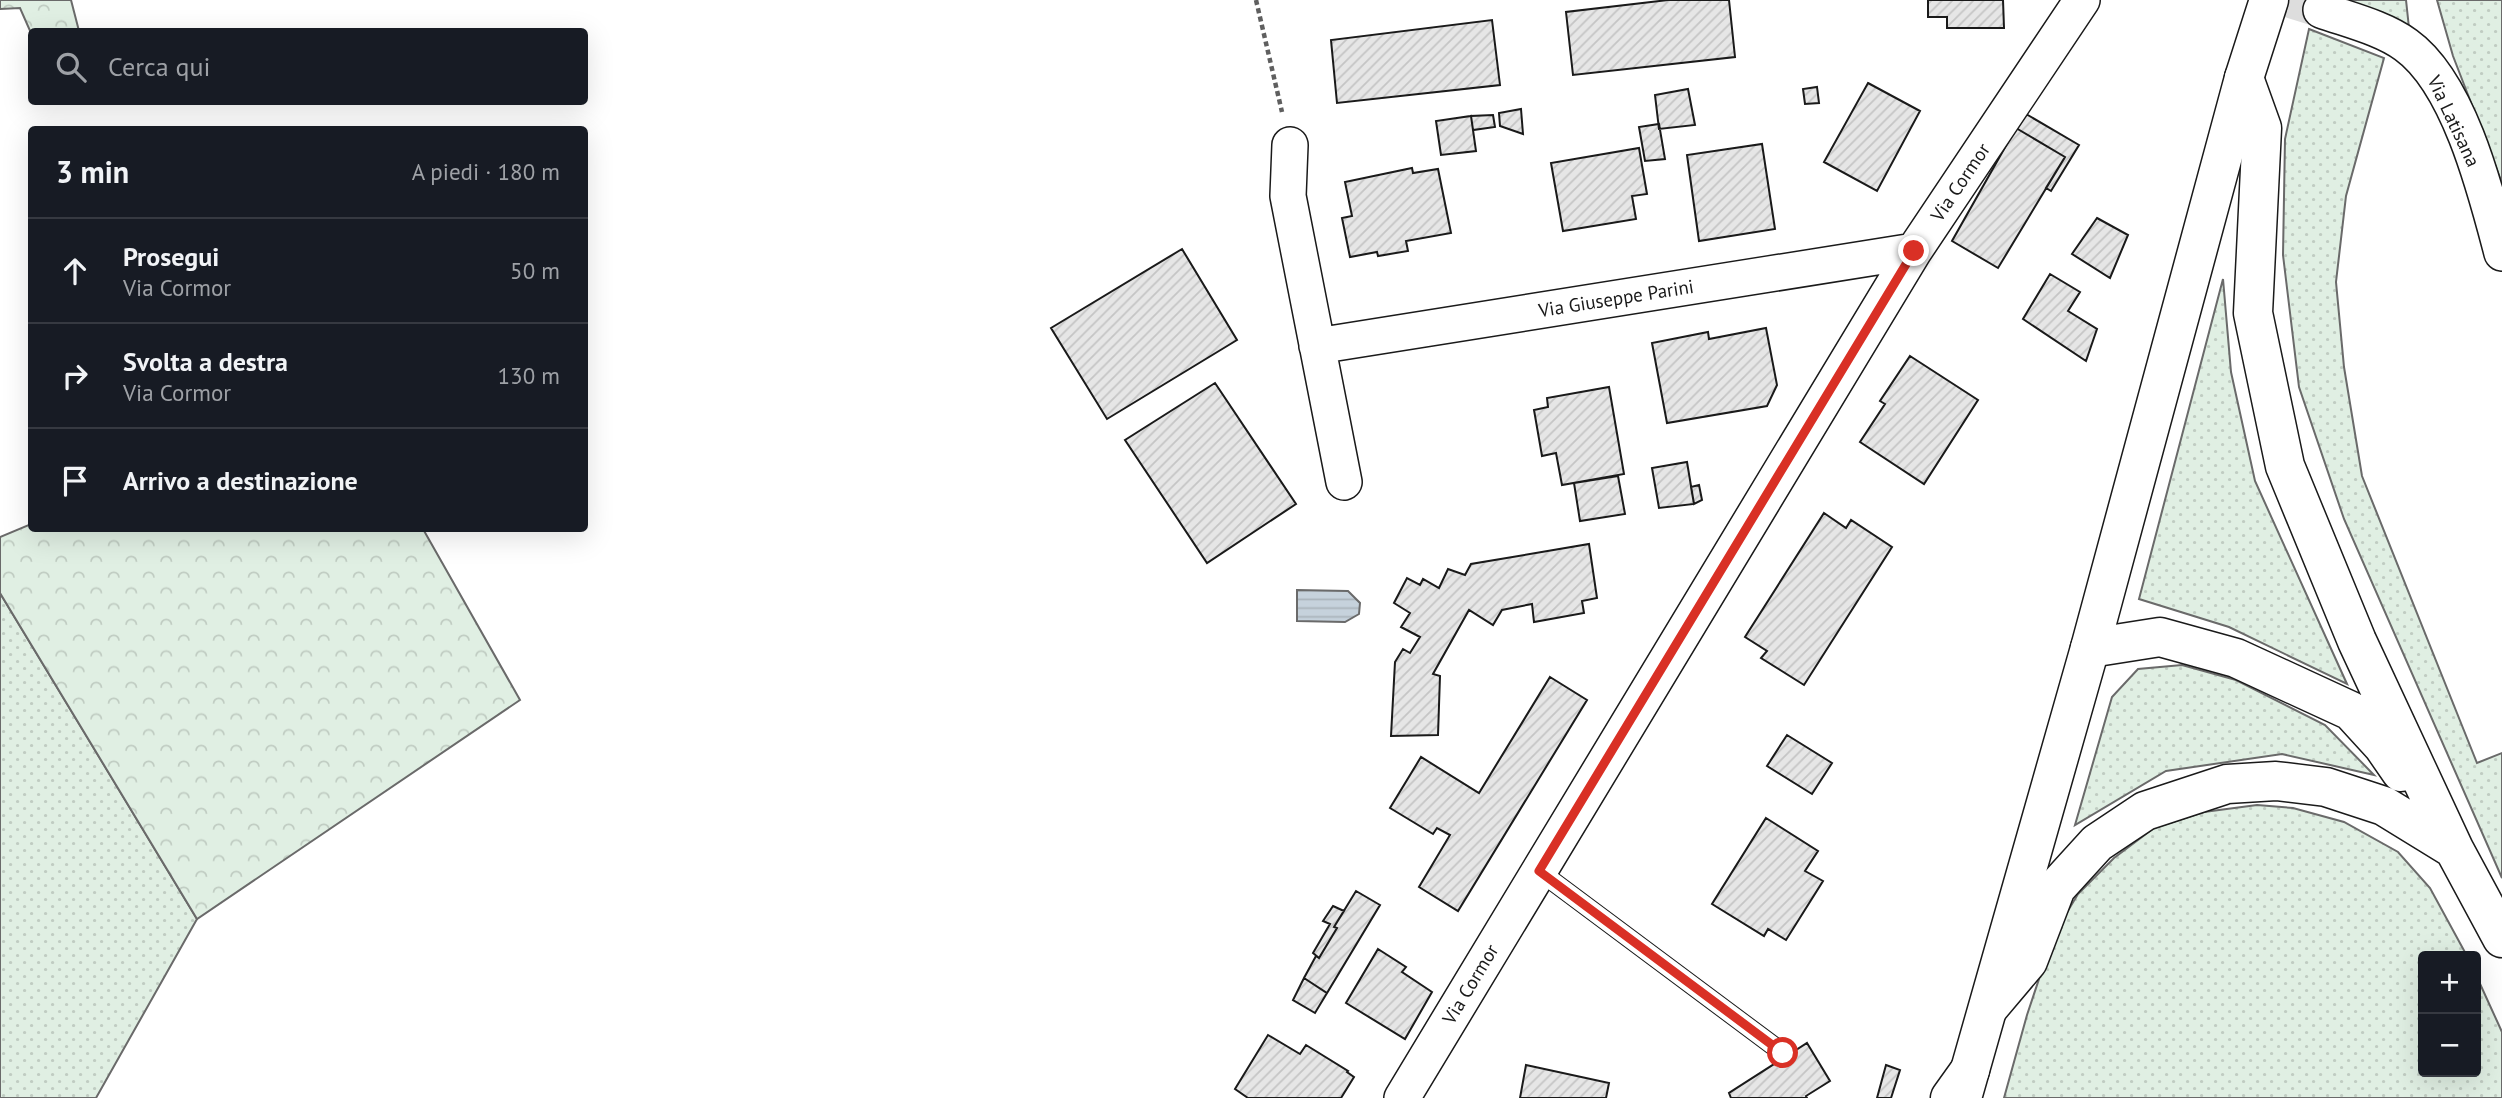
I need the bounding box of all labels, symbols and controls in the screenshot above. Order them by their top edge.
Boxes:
search box [28,28,588,105]
icon: search [52,48,90,86]
text: Cerca qui [108,50,211,83]
street label: Via Latisana [2422,71,2486,170]
street label: Via Cormor [1925,138,1995,227]
text: 3 min [56,152,129,191]
text: A piedi · 180 m [412,157,560,186]
route end [1898,235,1929,266]
text: Prosegui [123,240,219,273]
icon: ahead [56,252,94,290]
text: 50 m [510,256,560,285]
text: Via Cormor [123,273,231,302]
street label: Via Giuseppe Parini [1536,274,1695,322]
text: Svolta a destra [123,345,288,378]
icon: right [56,357,94,395]
text: 130 m [498,361,560,390]
text: Via Cormor [123,378,231,407]
icon: arrive [56,462,94,500]
text: Arrivo a destinazione [123,464,358,497]
street label: Via Cormor [1436,939,1504,1029]
map controls [2418,951,2481,1077]
button: + [2418,951,2481,1014]
button: − [2418,1014,2481,1077]
route start [1767,1037,1798,1068]

